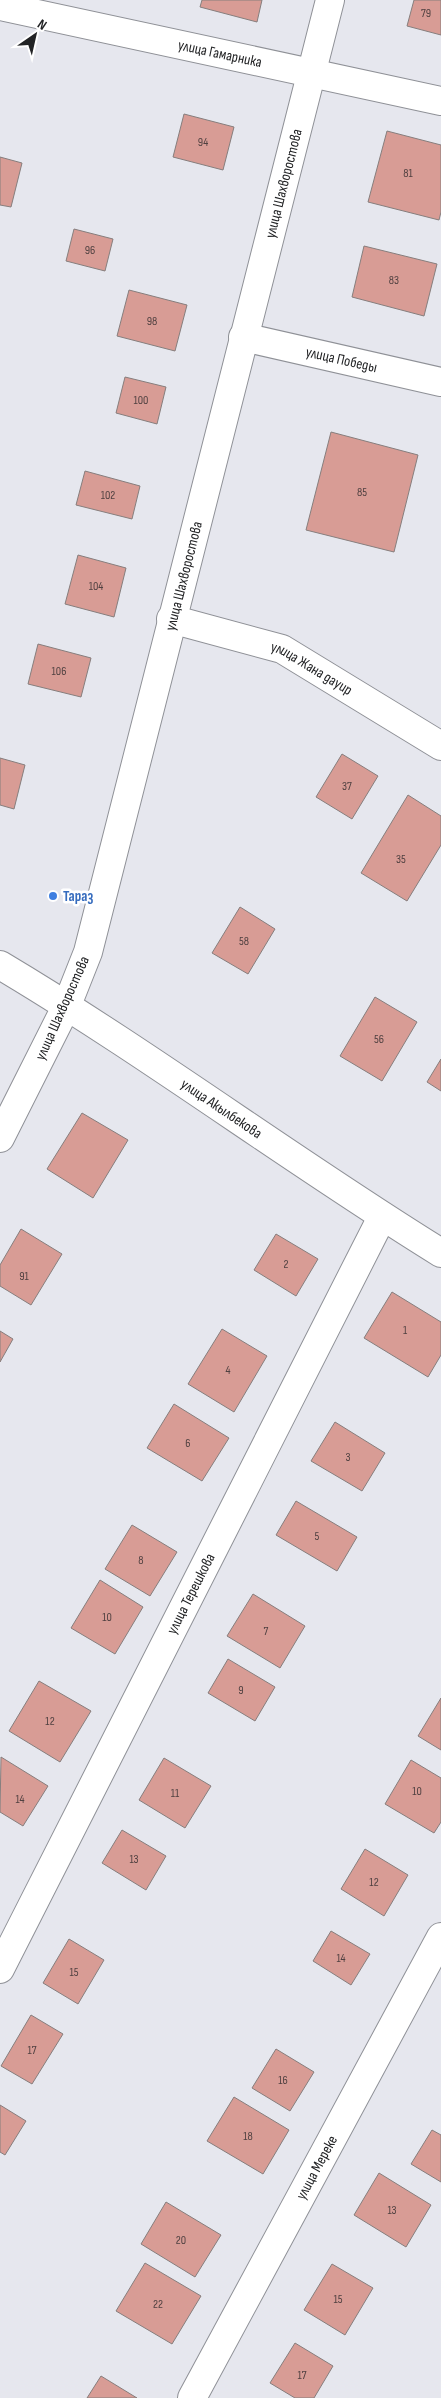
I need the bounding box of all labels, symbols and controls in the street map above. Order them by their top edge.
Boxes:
house number: 79 [421,6,431,21]
north arrow [10,10,60,60]
text: N [34,15,50,34]
street label: улица Гамарника [176,36,264,72]
street label: улица Шахворостова [261,127,307,240]
house number: 94 [198,135,208,150]
house number: 81 [403,166,414,181]
house number: 96 [85,243,95,258]
house number: 83 [389,273,399,288]
house number: 98 [147,314,157,329]
street label: улица Победы [304,343,379,377]
house number: 100 [134,393,148,408]
house number: 85 [357,485,367,500]
house number: 102 [101,488,115,503]
street label: улица Шахворостова [161,519,207,633]
house number: 104 [89,579,103,594]
street label: улица Жана дауир [269,637,356,700]
house number: 106 [52,664,66,679]
house number: 37 [342,779,352,794]
house number: 35 [396,852,406,867]
place label: Тараз [63,887,93,906]
marker: Тараз [47,890,59,902]
house number: 58 [239,934,249,949]
street label: улица Шахворостова [31,953,94,1063]
house number: 56 [374,1032,384,1047]
street label: улица Акылбекова [177,1075,266,1143]
house number: 2 [284,1257,289,1272]
house number: 91 [19,1269,30,1284]
house number: 1 [403,1323,408,1338]
house number: 4 [225,1363,231,1378]
house number: 6 [185,1436,191,1451]
house number: 3 [345,1450,351,1465]
house number: 5 [315,1529,320,1544]
street label: улица Терешкова [163,1550,220,1638]
house number: 8 [138,1553,144,1568]
house number: 10 [102,1610,112,1625]
house number: 7 [264,1624,269,1639]
house number: 9 [238,1683,244,1698]
house number: 12 [45,1714,55,1729]
house number: 10 [412,1784,422,1799]
house number: 11 [171,1786,180,1801]
house number: 14 [15,1792,25,1807]
house number: 13 [129,1852,139,1867]
house number: 12 [369,1875,379,1890]
house number: 14 [336,1951,346,1966]
house number: 15 [69,1965,79,1980]
house number: 17 [28,2043,37,2058]
house number: 16 [278,2073,288,2088]
house number: 18 [243,2129,253,2144]
street label: улица Мереке [292,2132,342,2203]
house number: 13 [387,2203,397,2218]
house number: 20 [176,2233,186,2248]
house number: 15 [333,2292,343,2307]
house number: 22 [153,2297,163,2312]
house number: 17 [298,2368,307,2383]

